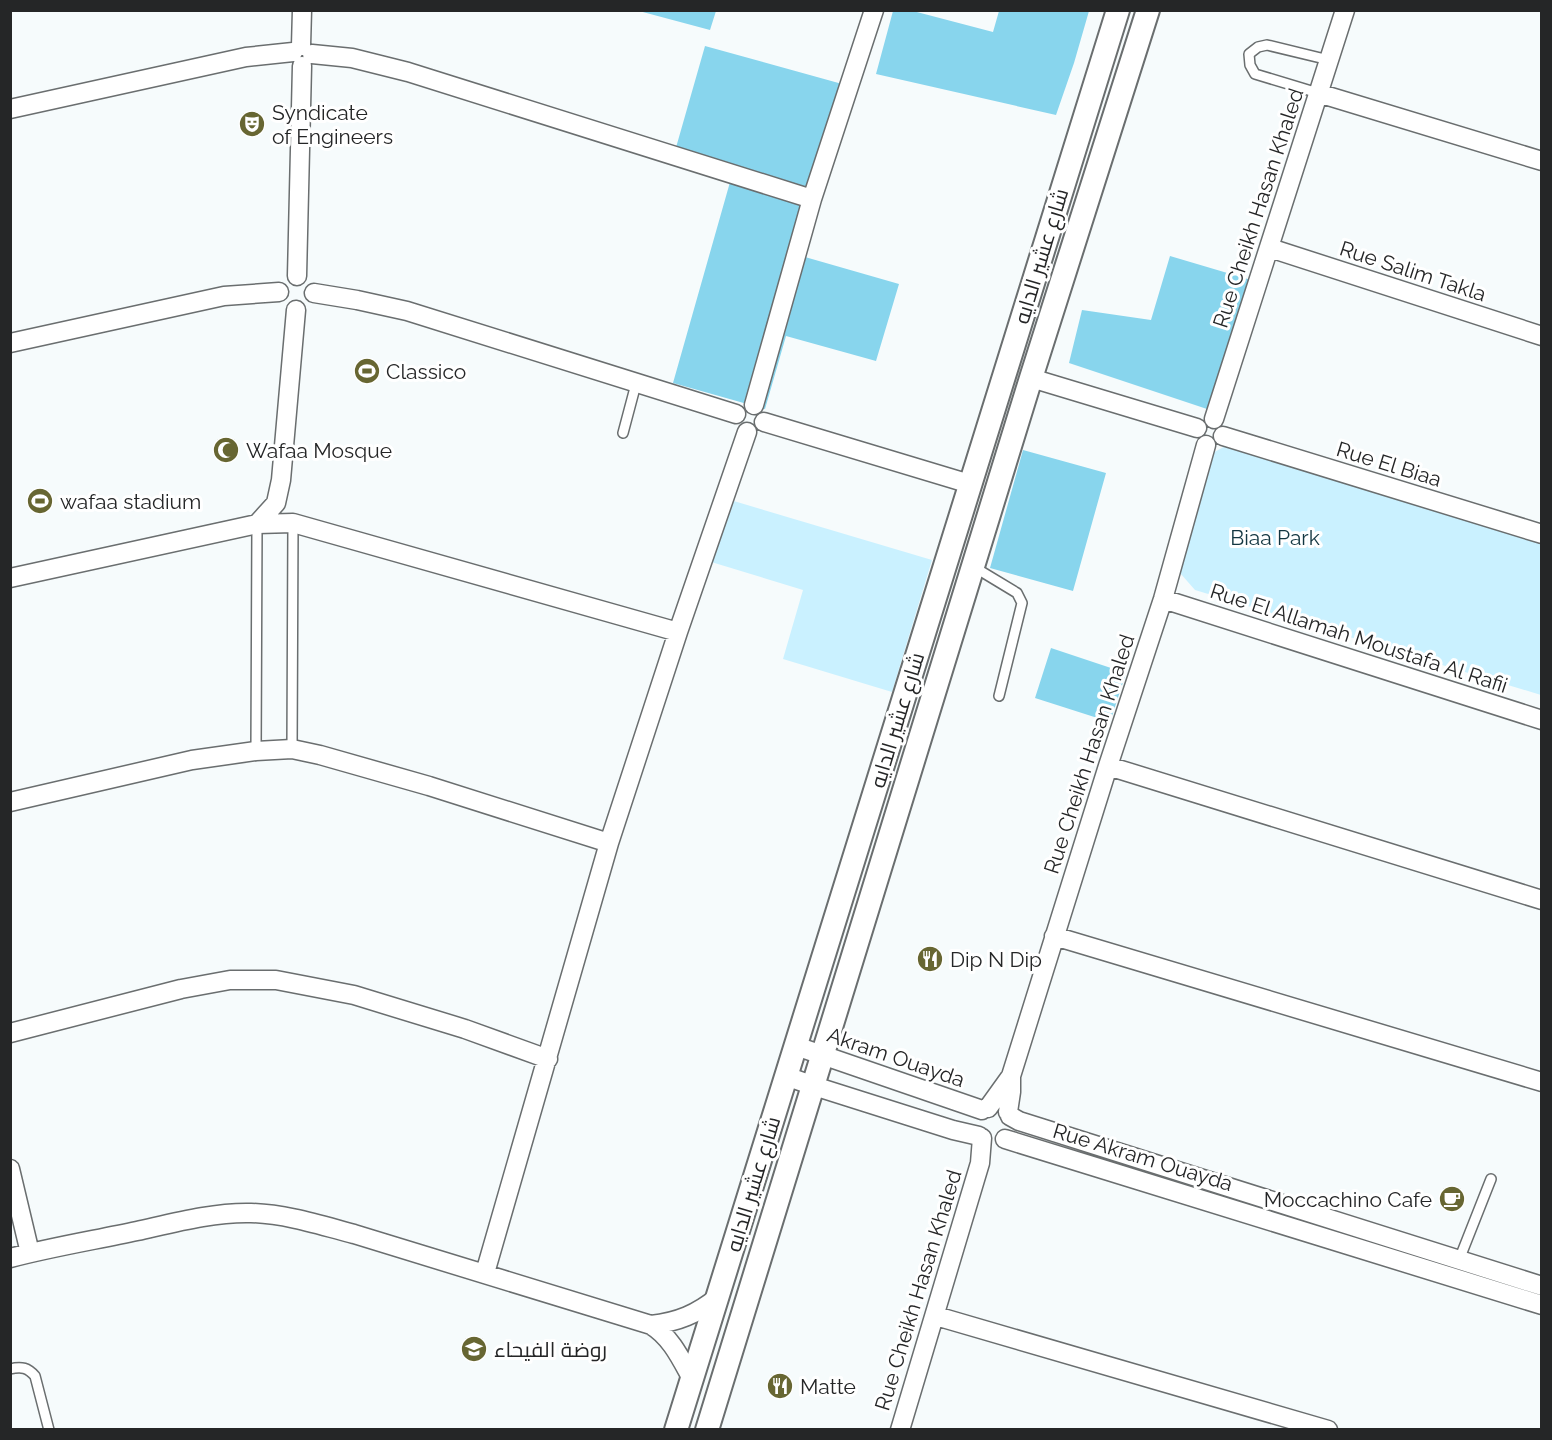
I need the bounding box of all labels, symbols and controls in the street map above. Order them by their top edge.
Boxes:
street label: Rue Cheikh Hasan Khaled [1207,85,1309,331]
place label: Syndicate of Engineers [272,100,393,149]
theatre icon: Syndicate of Engineers [237,109,267,139]
street label: شارع عشير الدايه [1009,185,1075,327]
street label: Rue Salim Takla [1337,236,1489,306]
sports icon: Classico [352,356,382,386]
place label: Classico [386,359,466,384]
mosque icon: Wafaa Mosque [211,435,241,465]
street label: Rue El Biaa [1334,436,1444,492]
place label: Wafaa Mosque [246,438,392,463]
sports icon: wafaa stadium [25,486,55,516]
place label: wafaa stadium [60,489,201,514]
park label: Biaa Park [1230,525,1320,550]
street label: Rue El Allamah Moustafa Al Rafii [1207,578,1511,698]
street label: Rue Cheikh Hasan Khaled [1038,631,1140,877]
street label: شارع عشير الدايه [865,649,931,791]
restaurant icon: Dip N Dip [915,944,945,974]
place label: Dip N Dip [950,947,1042,972]
street label: Akram Ouayda [824,1022,968,1092]
street label: شارع عشير الدايه [721,1113,787,1255]
street label: Rue Akram Ouayda [1050,1118,1236,1196]
street label: Rue Cheikh Hasan Khaled [869,1167,967,1413]
cafe icon: Moccachino Cafe [1437,1184,1467,1214]
place label: Moccachino Cafe [1264,1187,1432,1212]
school or university icon: روضة الفيحاء [459,1334,489,1364]
place label: روضة الفيحاء [494,1337,607,1362]
restaurant icon: Matte [765,1371,795,1401]
place label: Matte [800,1374,856,1399]

